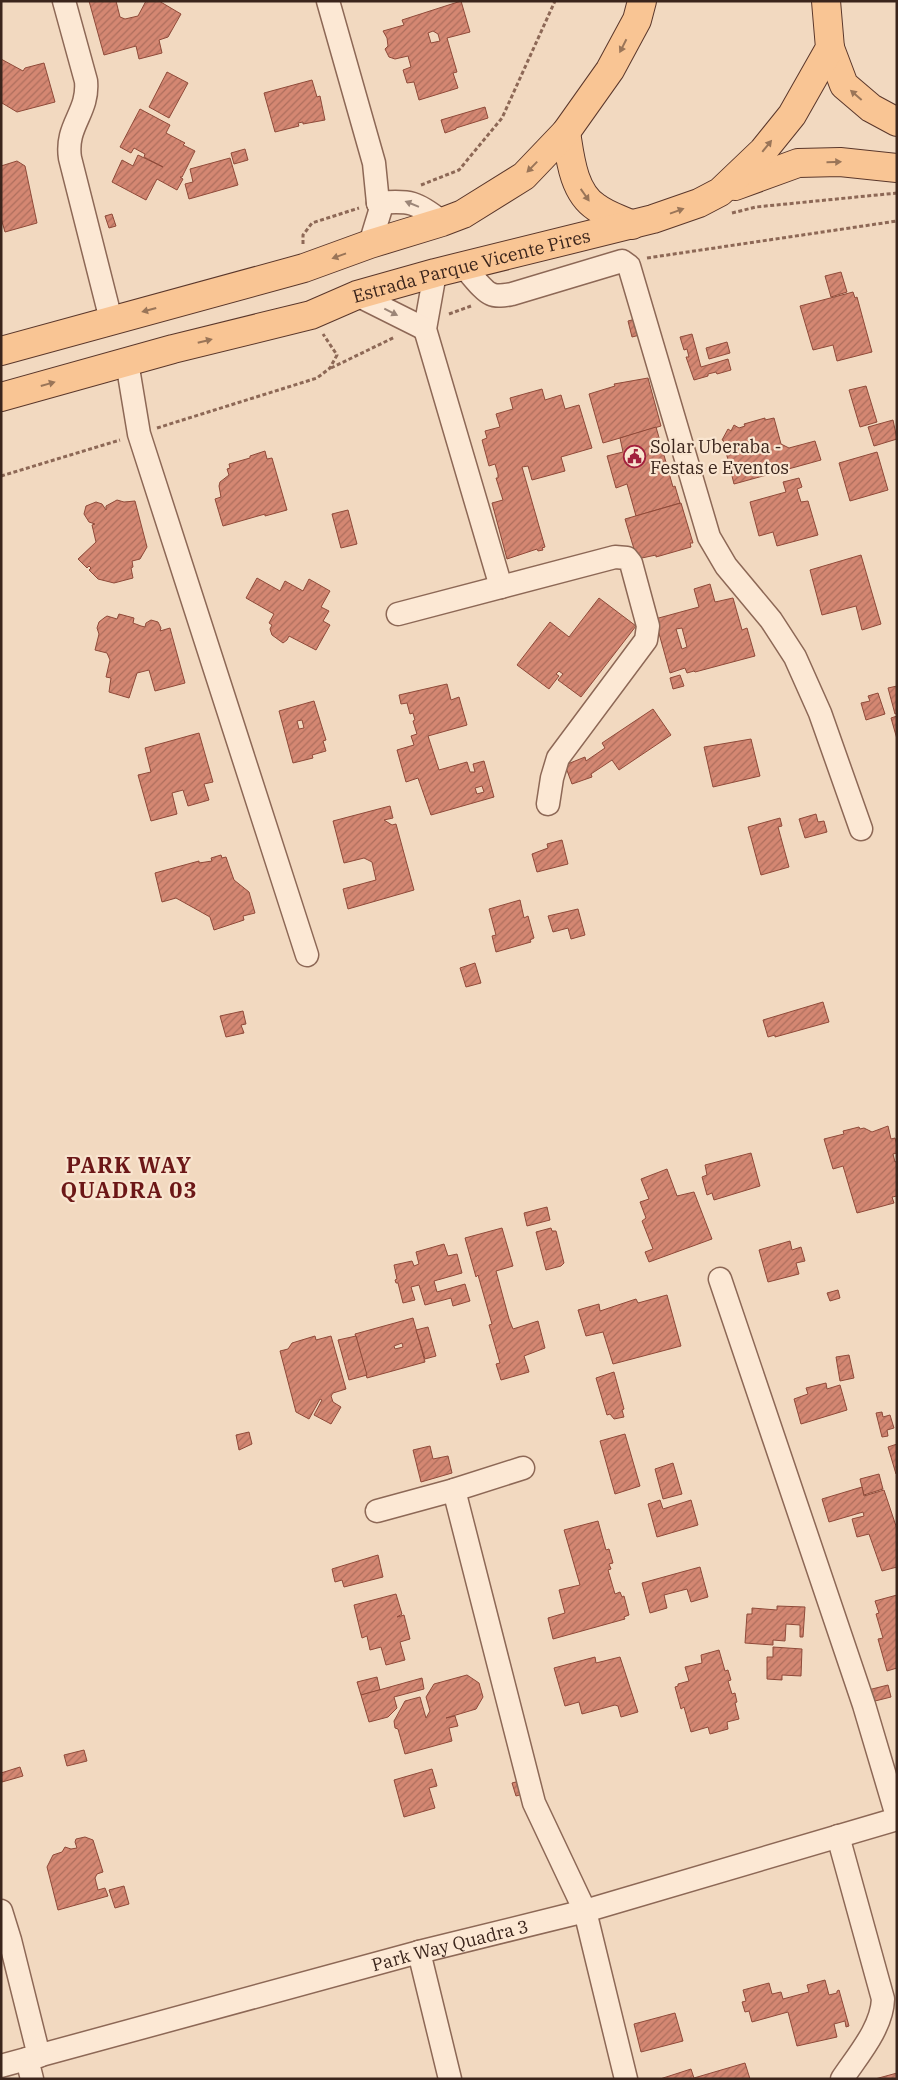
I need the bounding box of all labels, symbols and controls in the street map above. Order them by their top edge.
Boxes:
one-way arrow [619,39,627,53]
one-way arrow [850,90,863,101]
one-way arrow [762,140,773,153]
one-way arrow [826,158,842,166]
one-way arrow [526,161,538,173]
one-way arrow [580,188,590,202]
one-way arrow [404,200,419,208]
one-way arrow [670,207,685,215]
street label: Estrada Parque Vicente Pires [350,223,593,307]
one-way arrow [331,253,346,260]
one-way arrow [141,306,156,314]
one-way arrow [384,308,398,316]
one-way arrow [197,337,212,345]
one-way arrow [41,379,56,387]
place label: Solar Uberaba - Festas e Eventos [650,435,789,479]
public building icon: Solar Uberaba - Festas e Eventos [622,444,646,468]
district label: PARK WAY QUADRA 03 [60,1150,198,1204]
street label: Park Way Quadra 3 [369,1914,531,1976]

